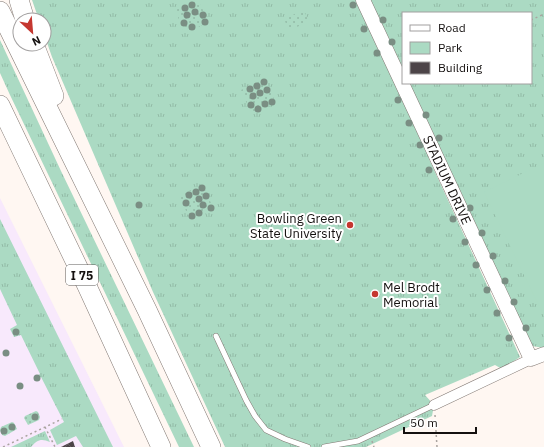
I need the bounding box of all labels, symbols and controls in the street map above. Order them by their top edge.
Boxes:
north arrow [12,12,52,52]
legend [402,12,532,84]
text: Road [438,20,466,35]
text: N [30,33,43,49]
text: Park [438,40,463,55]
text: Building [438,60,483,75]
street label: STADIUM DRIVE [419,133,475,227]
place label: Bowling Green State University [250,210,343,242]
marker: Bowling Green State University [345,220,355,230]
road number: I 75 [66,265,98,285]
place label: Mel Brodt Memorial [383,279,440,311]
marker: Mel Brodt Memorial [370,289,380,299]
scale bar [404,409,476,435]
text: 50 m [410,415,438,430]

